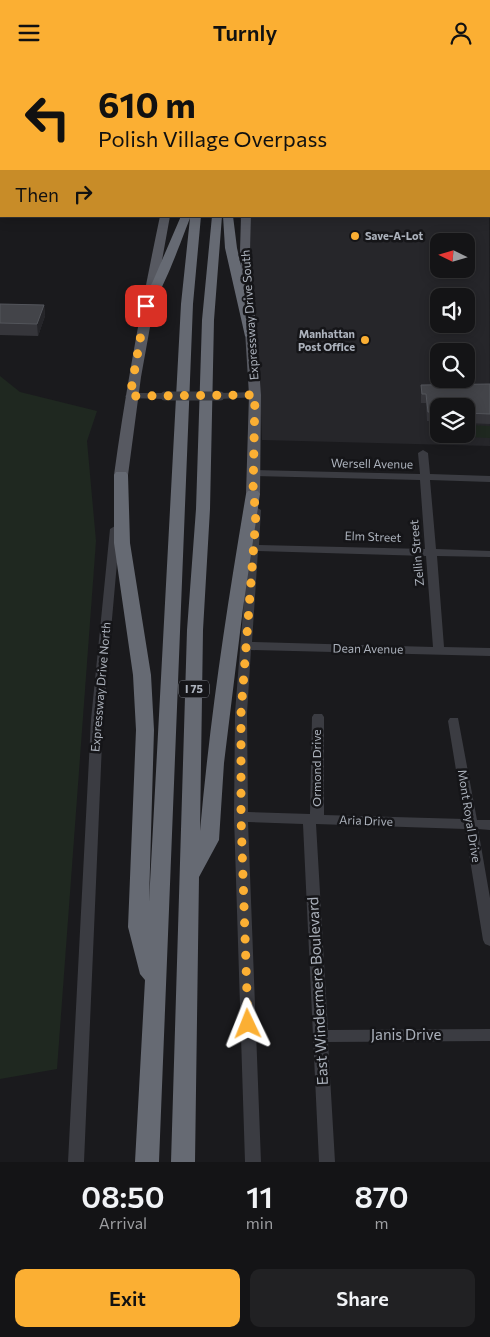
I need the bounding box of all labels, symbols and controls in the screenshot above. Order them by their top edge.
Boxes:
icon: menu [15,19,43,47]
text: Turnly [213,19,277,46]
icon: person [447,19,475,47]
text: 610 m [98,82,196,125]
icon: left [15,85,80,150]
text: Polish Village Overpass [98,125,327,152]
icon: right [69,180,97,208]
text: Then [15,183,59,206]
place label: Save-A-Lot [365,229,424,242]
marker: Save-A-Lot [349,230,361,242]
north arrow [430,233,475,277]
map controls [430,233,475,443]
street label: Expressway Drive South [237,250,261,381]
pin [125,285,167,327]
button: sound [430,288,475,333]
icon: arrive [132,292,160,320]
place label: Manhattan Post Office [298,327,355,353]
marker: Manhattan Post Office [359,334,371,346]
button: search [430,343,475,388]
button: layers [430,398,475,443]
street label: Wersell Avenue [331,455,413,471]
street label: Zellin Street [406,519,426,587]
street label: Elm Street [344,528,402,544]
street label: Expressway Drive North [87,621,113,753]
street label: Dean Avenue [333,640,403,656]
road number: I 75 [179,681,209,697]
street label: Ormond Drive [309,729,323,807]
street label: Mont Royal Drive [456,768,484,863]
street label: Aria Drive [339,812,393,828]
street label: East Windermere Boulevard [303,896,331,1086]
position arrow [221,997,273,1049]
street label: Janis Drive [371,1025,441,1043]
text: 08:50 [81,1177,164,1214]
text: 11 [246,1177,273,1214]
text: 870 [354,1177,409,1214]
text: Arrival [99,1213,147,1232]
text: min [246,1213,273,1232]
text: m [375,1213,389,1232]
button: Exit [15,1269,240,1327]
button: Share [250,1269,475,1327]

